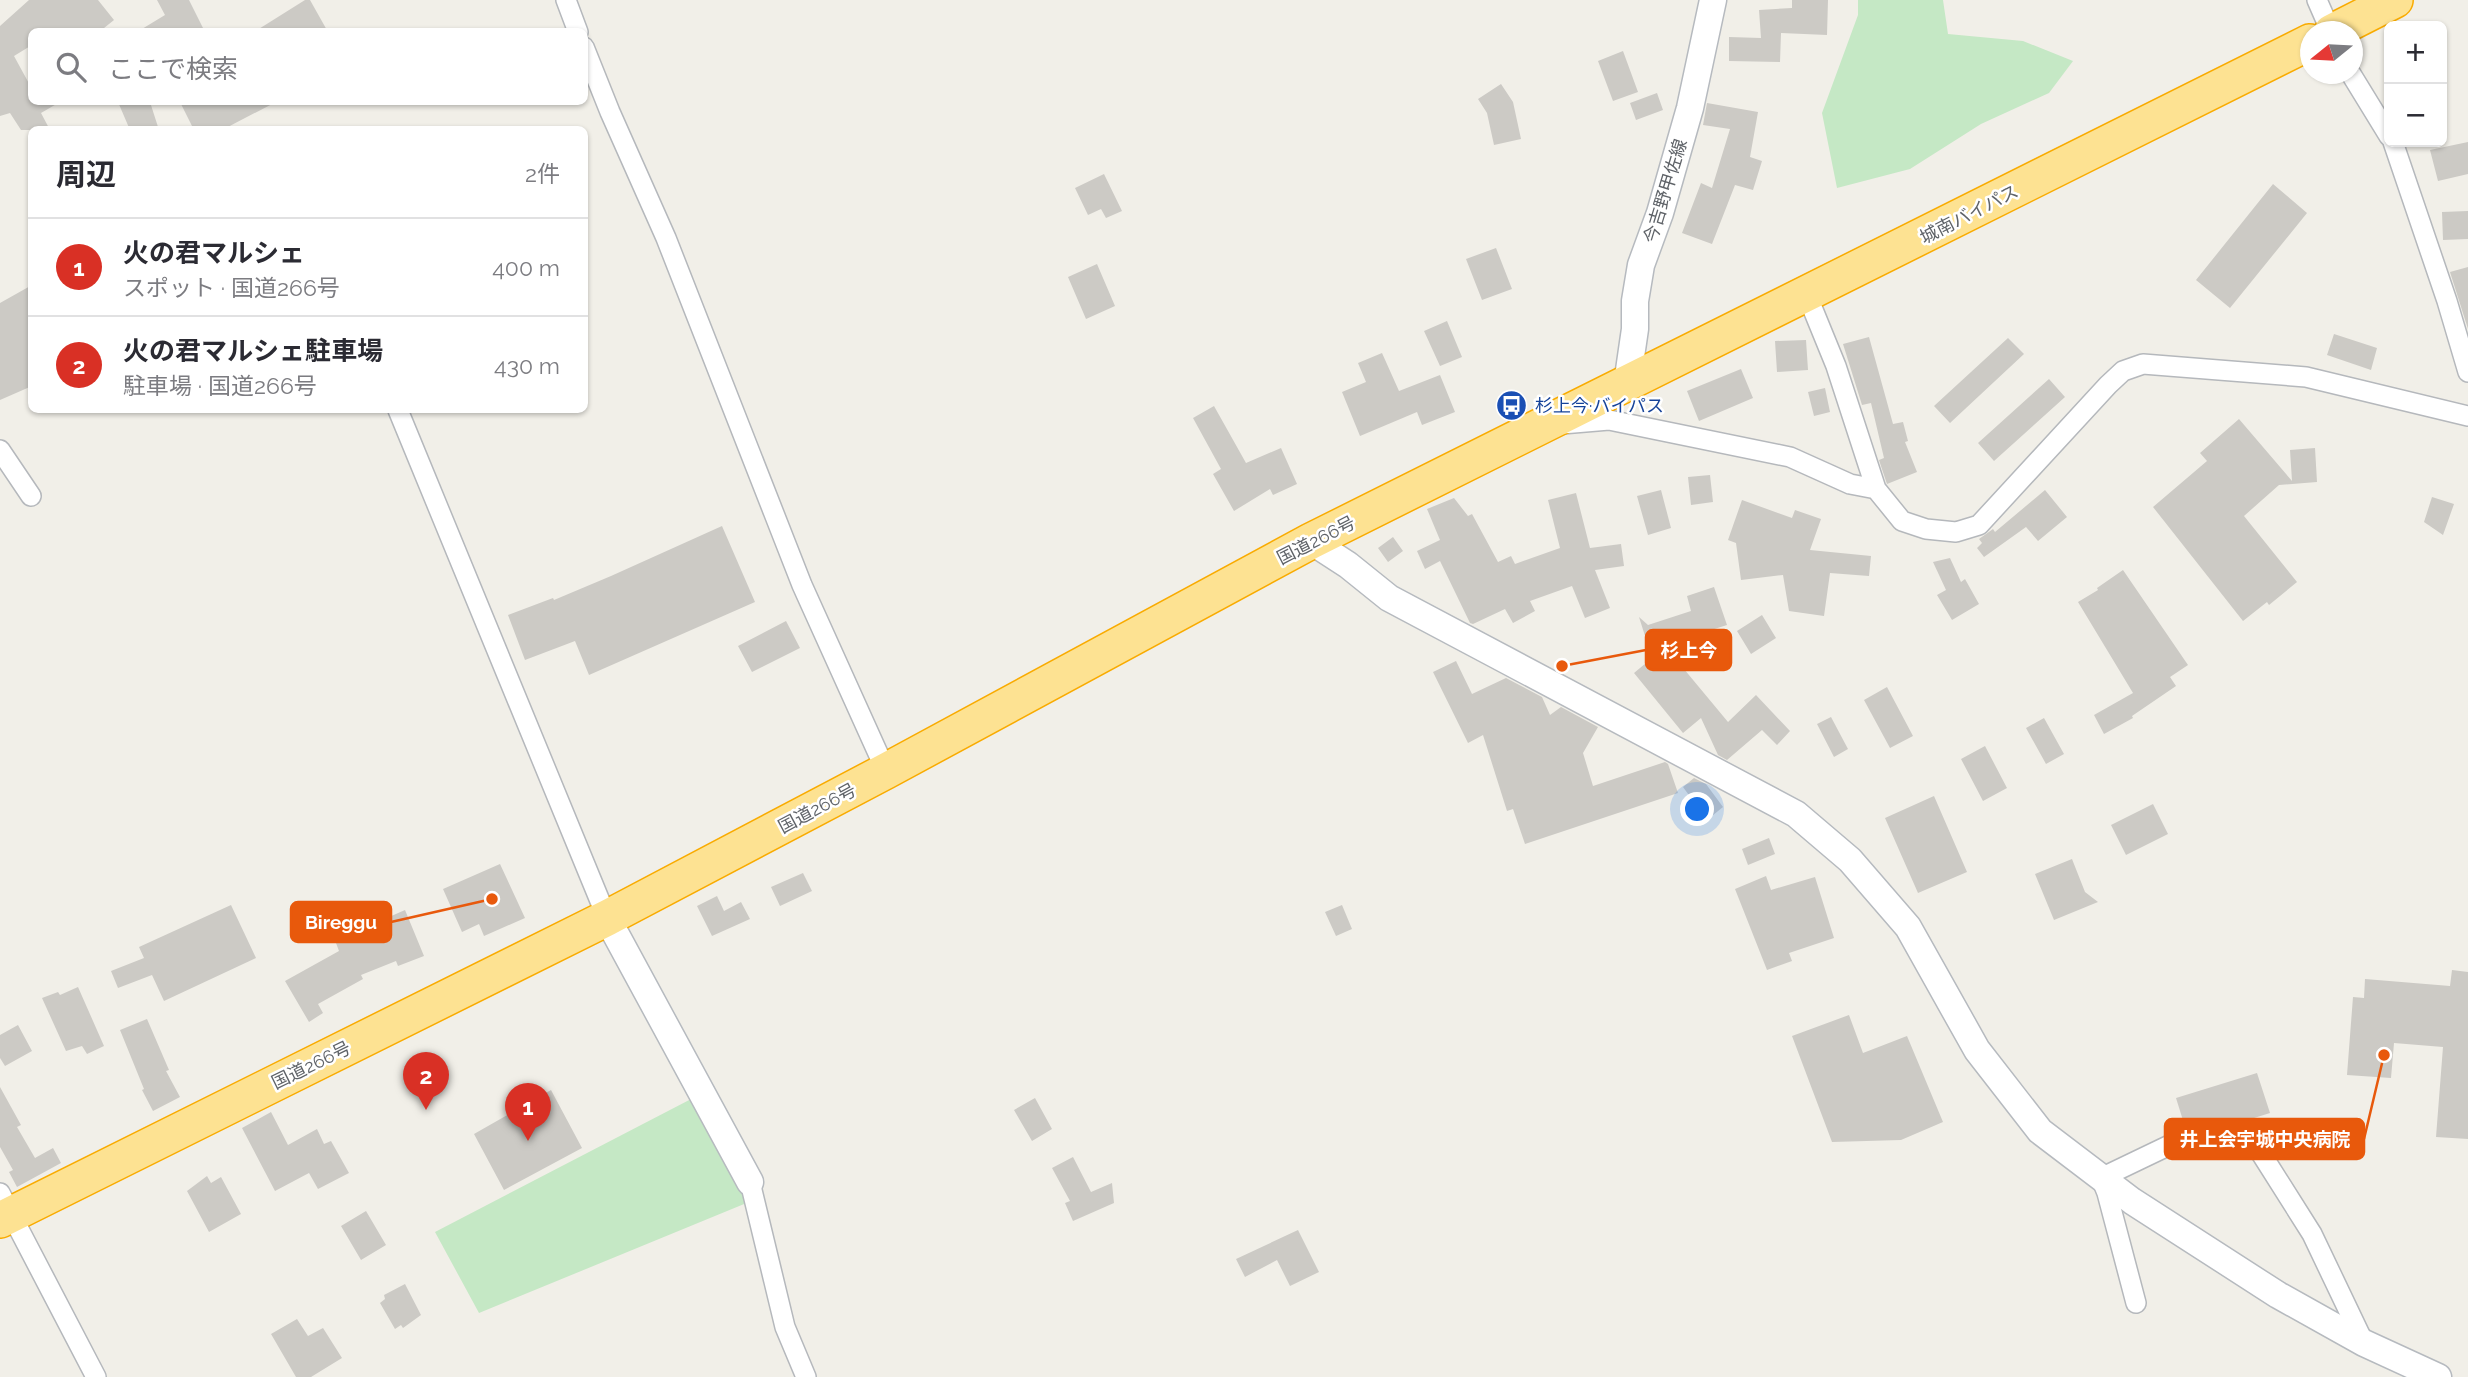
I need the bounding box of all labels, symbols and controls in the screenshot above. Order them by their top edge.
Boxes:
north arrow [2300,21,2363,84]
map controls [2384,21,2447,147]
button: + [2384,21,2447,84]
search box [28,28,588,105]
icon: search [52,48,90,86]
text: ここで検索 [108,54,238,84]
button: − [2384,84,2447,147]
street label: 今吉野甲佐線 [1639,136,1691,246]
text: 周辺 [56,157,116,192]
text: 2件 [525,160,560,187]
street label: 城南バイパス [1916,180,2022,248]
text: 火の君マルシェ [123,238,305,268]
text: 1 [73,254,85,281]
text: 400 m [492,254,560,281]
text: スポット · 国道266号 [123,274,340,301]
text: 火の君マルシェ駐車場 [123,336,383,366]
text: 2 [73,352,85,379]
text: 430 m [494,352,560,379]
text: 駐車場 · 国道266号 [123,372,317,399]
bus stop icon: 杉上今·バイパス [1495,388,1529,422]
place label: 杉上今·バイパス [1535,395,1664,416]
street label: 国道266号 [1273,511,1359,569]
callout: 杉上今 [1646,630,1731,670]
text: 杉上今 [1660,639,1718,661]
street label: 国道266号 [775,779,859,837]
your location [1680,792,1714,826]
callout: Bireggu [291,902,391,942]
text: Bireggu [305,911,377,933]
street label: 国道266号 [268,1037,354,1093]
pin: 2 [403,1052,449,1110]
pin: 1 [505,1083,551,1141]
callout: 井上会宇城中央病院 [2165,1119,2364,1159]
text: 井上会宇城中央病院 [2179,1128,2351,1150]

